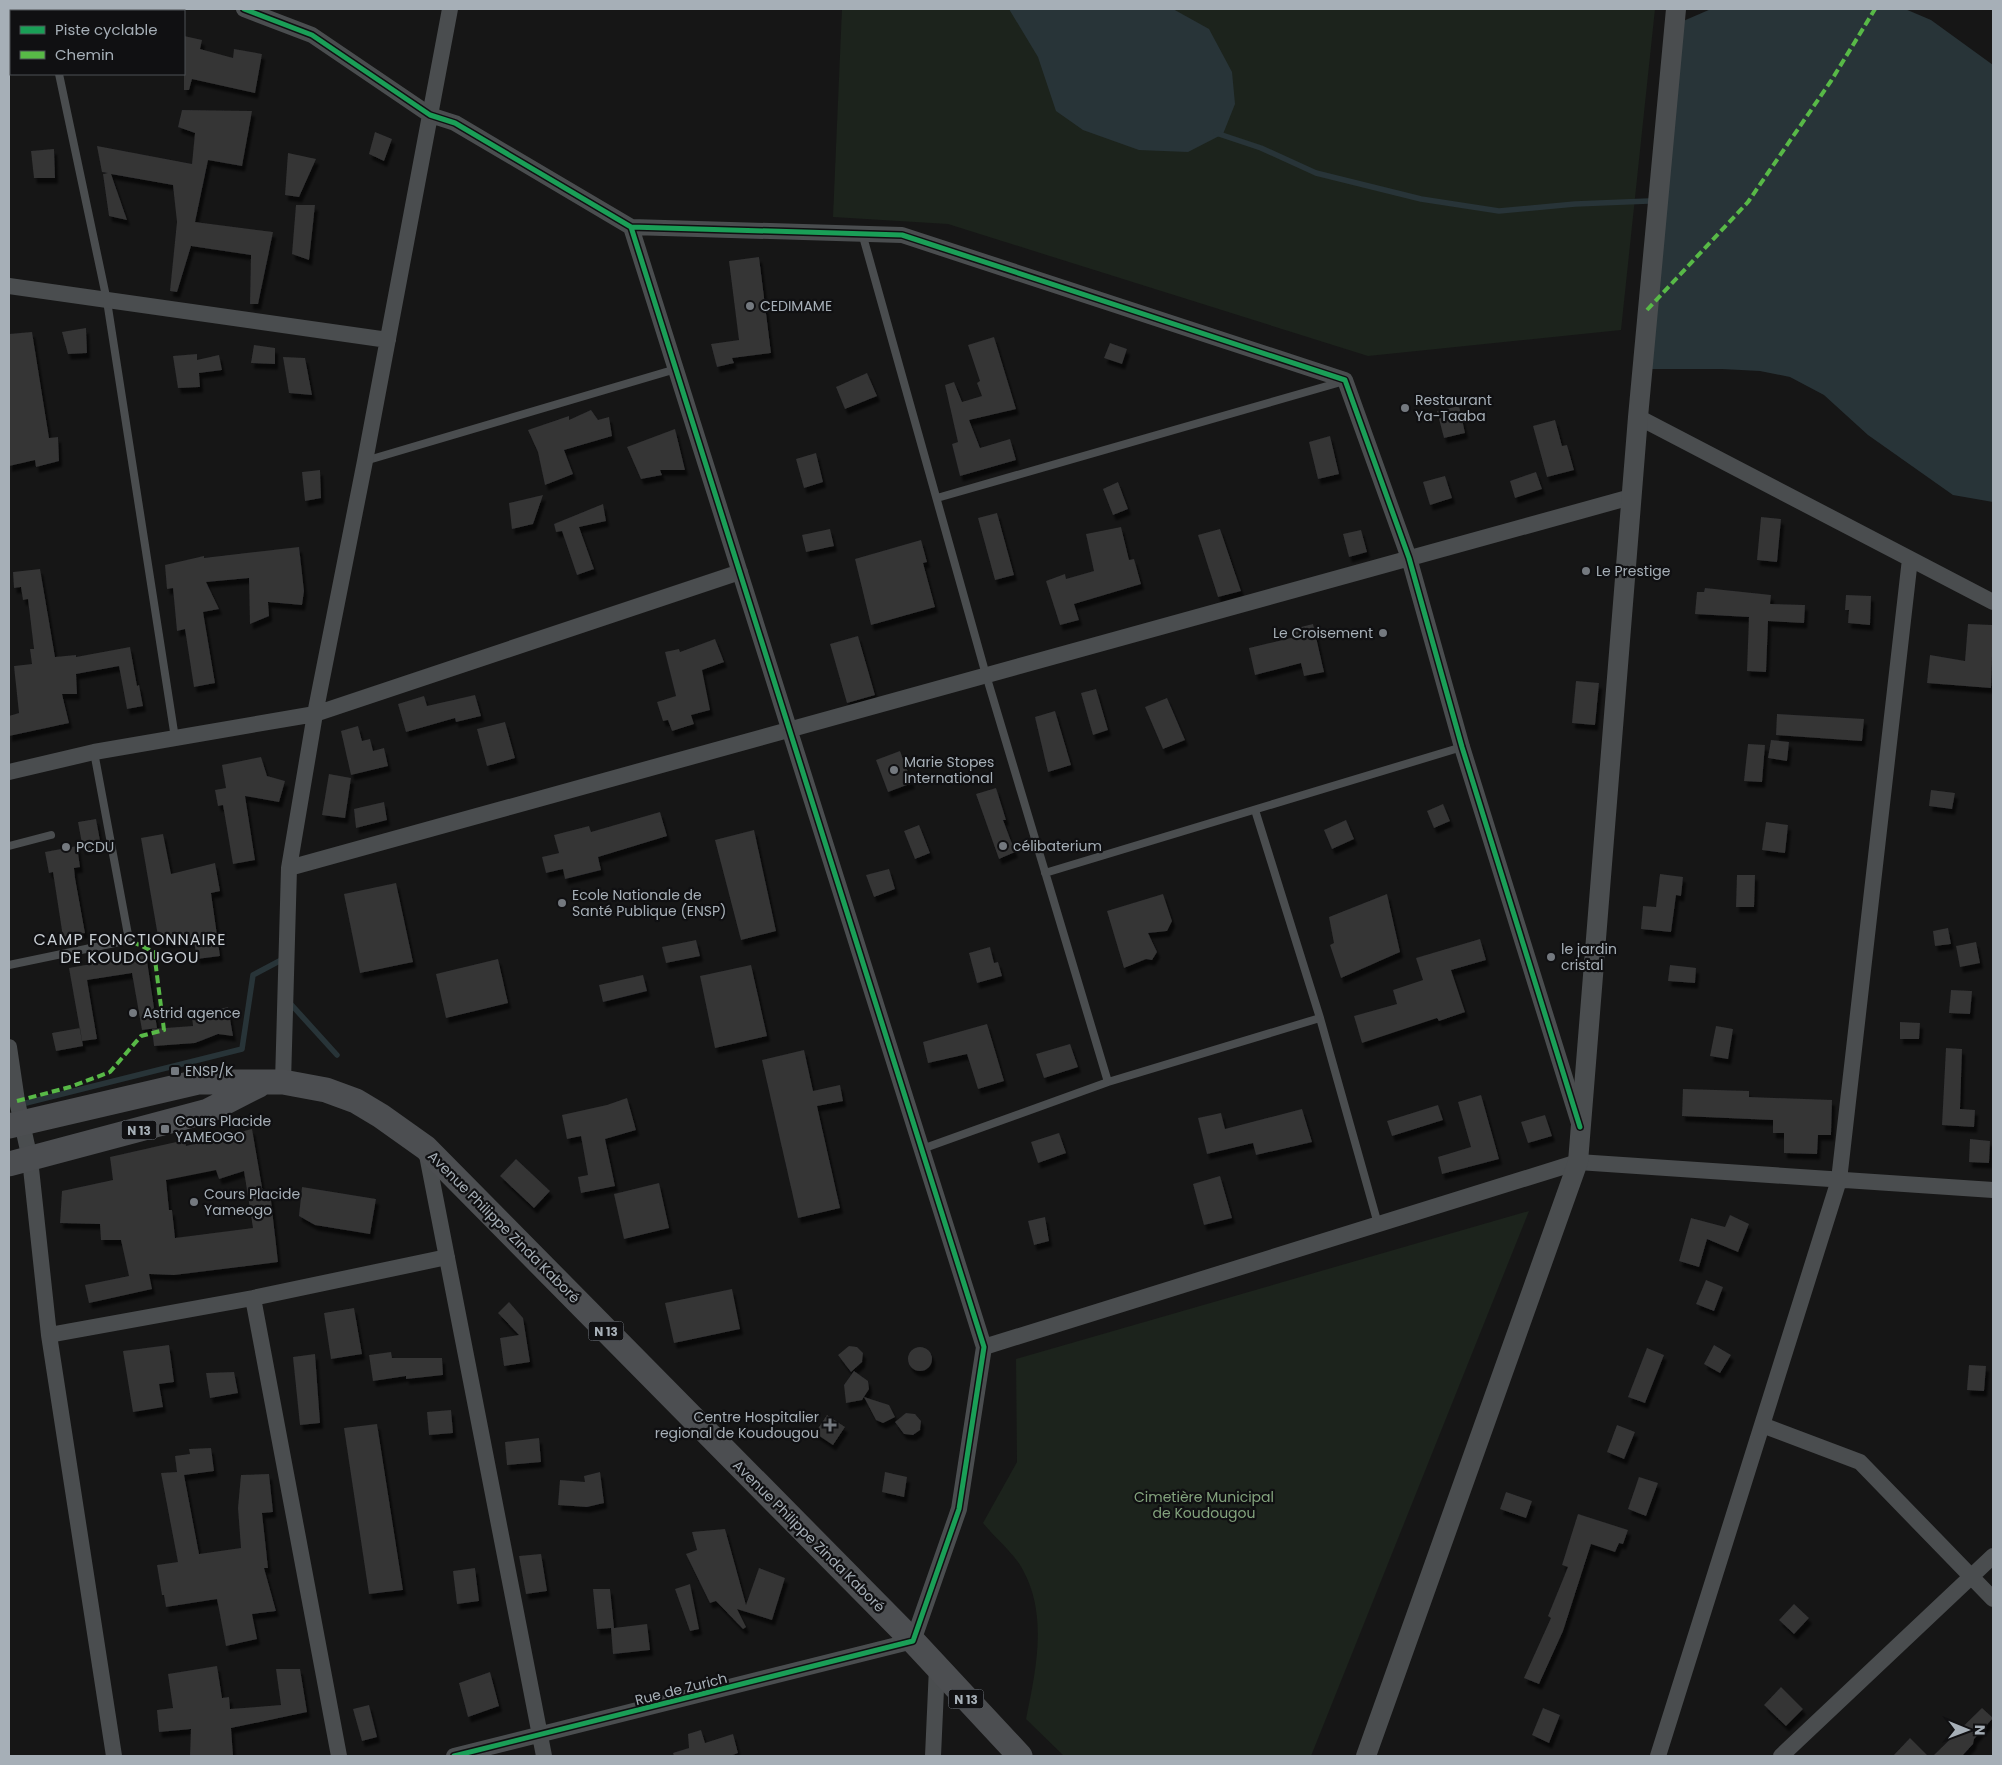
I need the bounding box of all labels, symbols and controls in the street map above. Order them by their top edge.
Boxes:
legend [10,10,185,75]
text: Piste cyclable [55,19,158,40]
text: Chemin [55,44,114,65]
place label: CEDIMAME [760,296,832,316]
marker: CEDIMAME [744,300,756,312]
place label: Restaurant Ya-Taaba [1415,390,1492,426]
marker: Restaurant Ya-Taaba [1399,402,1411,414]
place label: Le Prestige [1596,561,1671,581]
marker: Le Prestige [1580,565,1592,577]
place label: Le Croisement [1273,623,1373,643]
marker: Le Croisement [1377,627,1389,639]
place label: Marie Stopes International [904,752,994,788]
marker: Marie Stopes International [888,764,900,776]
place label: célibaterium [1013,836,1102,856]
place label: PCDU [76,837,114,857]
marker: célibaterium [997,840,1009,852]
marker: PCDU [60,841,72,853]
place label: Ecole Nationale de Santé Publique (ENSP) [572,885,726,921]
marker: Ecole Nationale de Santé Publique (ENSP) [556,897,568,909]
district label: CAMP FONCTIONNAIRE DE KOUDOUGOU [33,928,227,969]
place label: le jardin cristal [1561,939,1617,975]
marker: le jardin cristal [1545,951,1557,963]
place label: Astrid agence [143,1003,241,1023]
marker: Astrid agence [127,1007,139,1019]
place label: ENSP/K [185,1061,234,1081]
marker: ENSP/K [169,1065,181,1077]
place label: Cours Placide YAMEOGO [175,1111,271,1147]
road number: N 13 [122,1120,156,1140]
marker: Cours Placide YAMEOGO [159,1123,171,1135]
street label: Avenue Philippe Zinda Kaboré [423,1146,585,1308]
place label: Cours Placide Yameogo [204,1184,300,1220]
marker: Cours Placide Yameogo [188,1196,200,1208]
road number: N 13 [588,1322,624,1340]
place label: Centre Hospitalier regional de Koudougou [655,1407,819,1443]
marker: Centre Hospitalier regional de Koudougou [823,1418,837,1432]
street label: Avenue Philippe Zinda Kaboré [728,1455,890,1617]
park label: Cimetière Municipal de Koudougou [1134,1487,1274,1523]
street label: Rue de Zurich [633,1668,729,1710]
road number: N 13 [948,1690,984,1708]
north arrow [1942,1705,1992,1755]
text: N [1970,1725,1990,1736]

